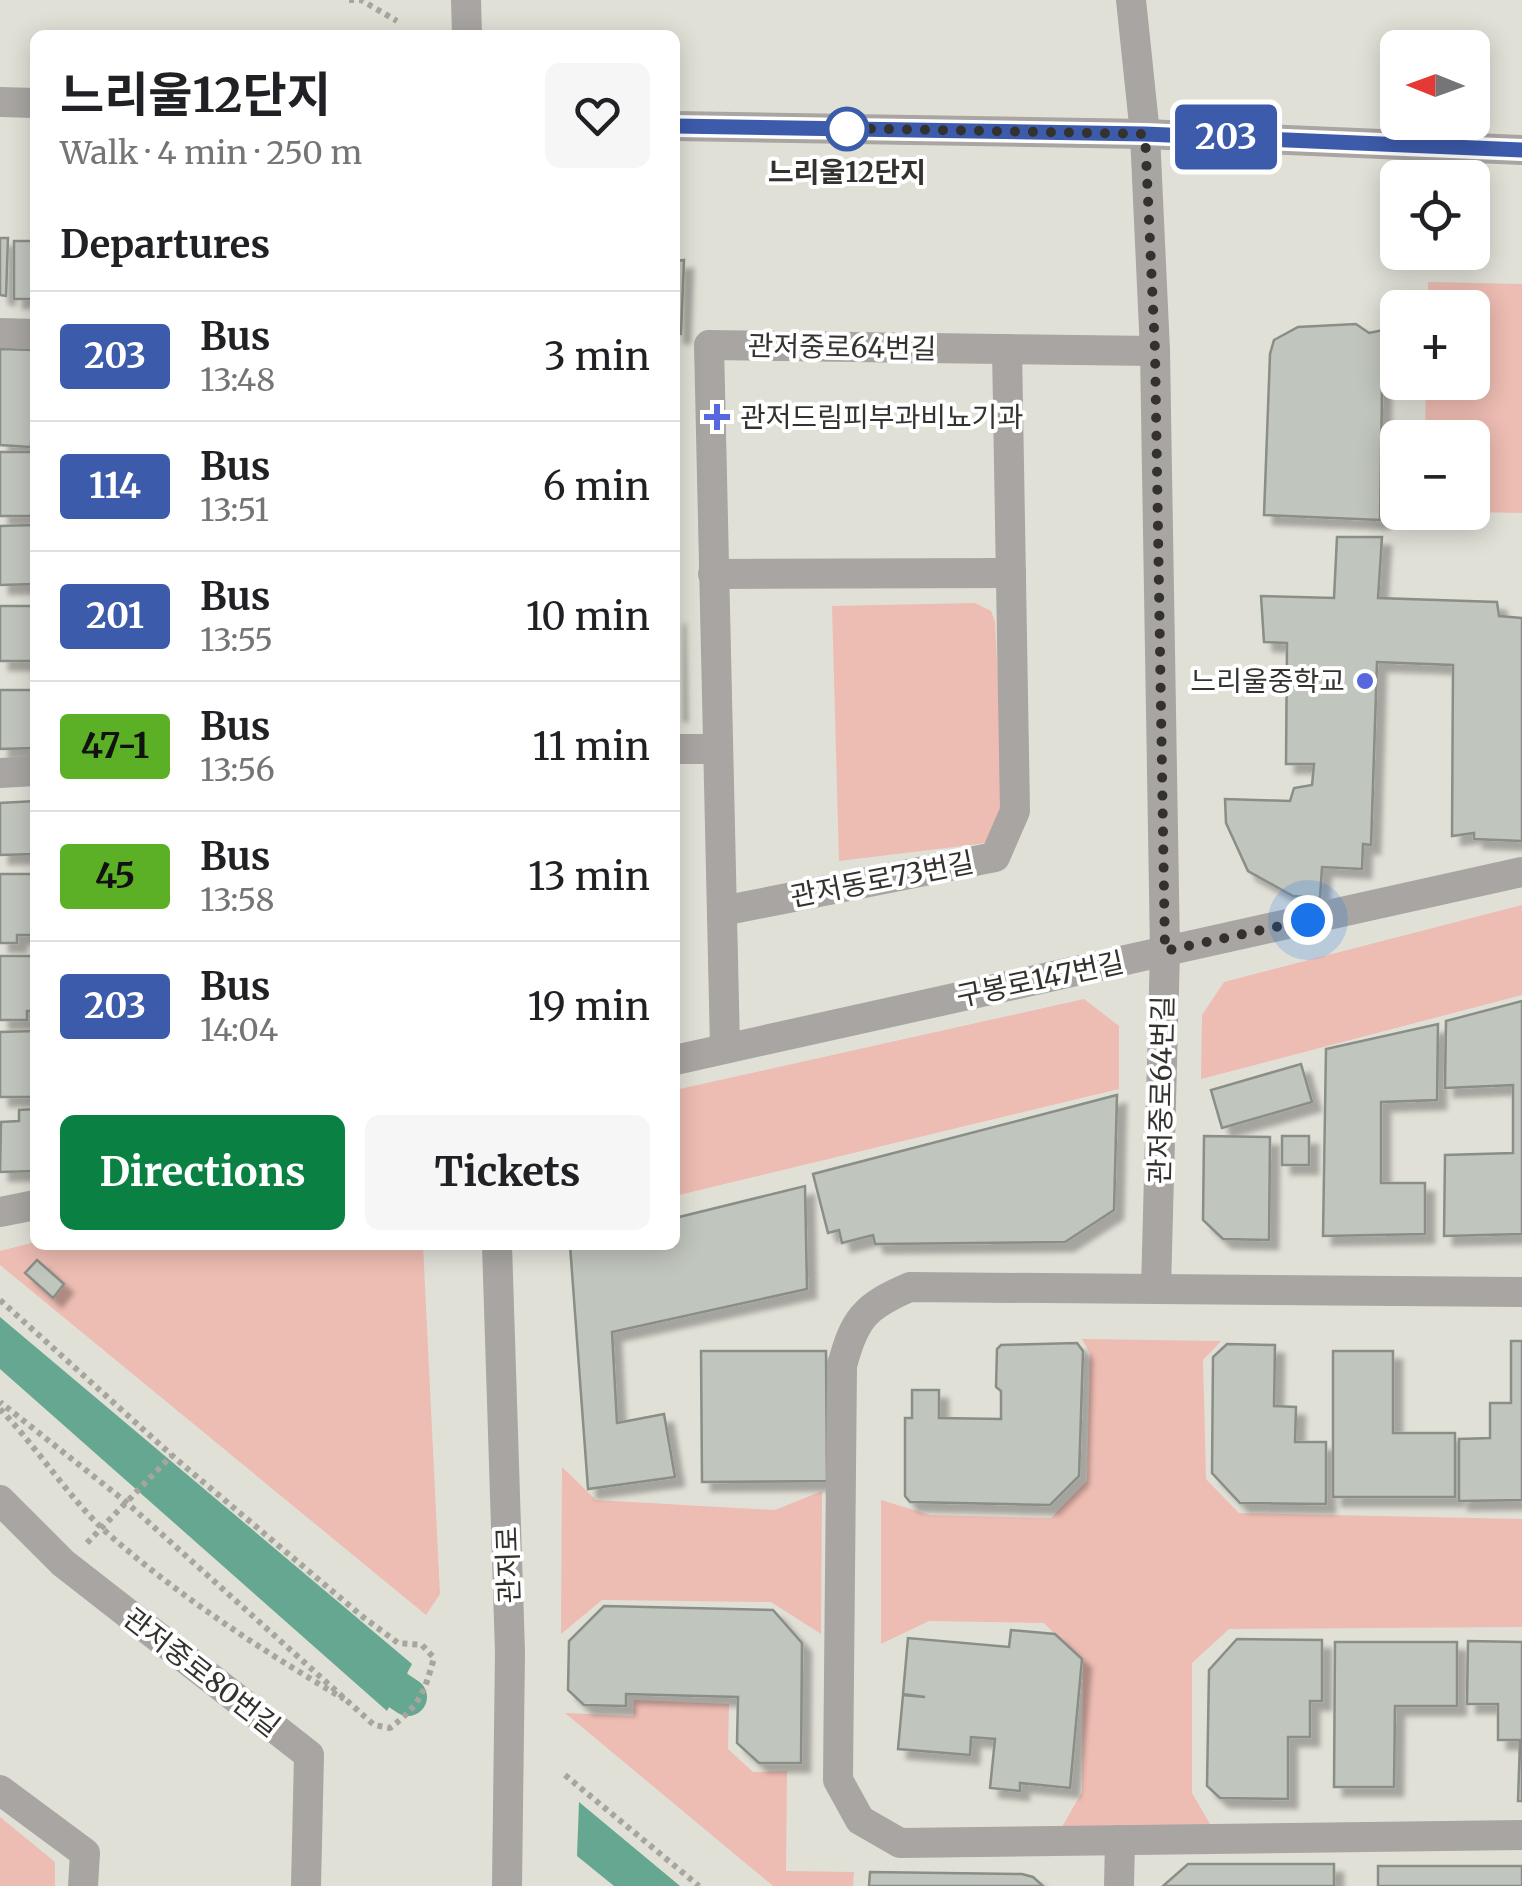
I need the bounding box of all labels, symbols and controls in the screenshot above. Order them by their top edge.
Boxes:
north arrow [1380,30,1490,140]
map controls [1380,30,1490,530]
button: heart [545,63,650,168]
text: 느리울12단지 [60,65,331,125]
line badge: 203 [1168,104,1284,170]
marker: 느리울12단지 [826,108,868,150]
text: 203 [1195,115,1257,159]
text: Walk · 4 min · 250 m [60,133,362,173]
place label: 느리울12단지 [768,154,926,190]
button: locate [1380,160,1490,270]
text: Departures [60,221,270,268]
button: + [1380,290,1490,400]
text: Bus [200,313,270,360]
street label: 관저중로64번길 [747,327,937,367]
text: 3 min [544,333,650,380]
text: 203 [84,334,146,378]
text: 13:48 [200,360,275,400]
place label: 관저드림피부과비뇨기과 [740,399,1023,435]
marker: 관저드림피부과비뇨기과 [704,404,730,430]
button: − [1380,420,1490,530]
text: Bus [200,443,270,490]
text: 6 min [543,463,650,510]
text: 114 [89,464,141,508]
text: 13:51 [200,490,269,530]
text: Bus [200,573,270,620]
text: 10 min [526,593,650,640]
text: 201 [86,594,144,638]
text: 13:55 [200,620,273,660]
place label: 느리울중학교 [1190,663,1345,699]
marker: 느리울중학교 [1354,670,1376,692]
text: Bus [200,703,270,750]
text: 11 min [533,723,650,770]
text: 47-1 [81,724,149,768]
text: 13:56 [200,750,275,790]
text: Bus [200,833,270,880]
street label: 관저동로73번길 [787,844,977,914]
text: 13 min [528,853,650,900]
text: 45 [95,854,135,898]
text: 13:58 [200,880,274,920]
your location [1283,895,1333,945]
street label: 구봉로147번길 [953,944,1127,1014]
text: Bus [200,963,270,1010]
text: 19 min [527,983,650,1030]
text: 203 [84,984,146,1028]
street label: 관저중로64번길 [1141,995,1181,1185]
text: 14:04 [200,1010,278,1050]
button: Directions [60,1115,345,1230]
button: Tickets [365,1115,650,1230]
street label: 관저로 [489,1526,527,1604]
street label: 관저중로80번길 [116,1600,288,1744]

